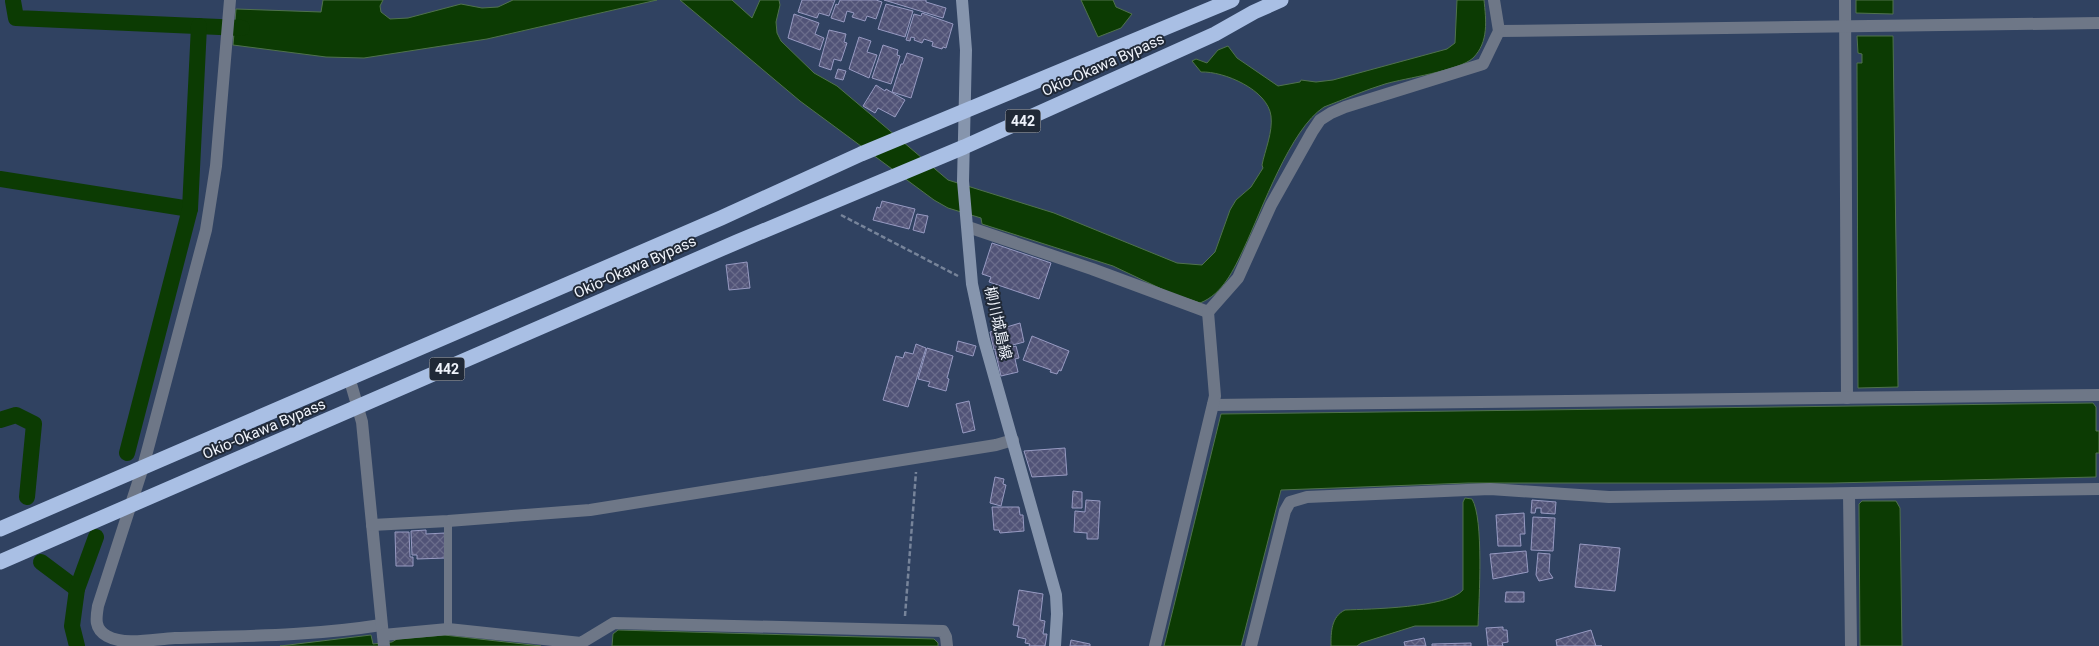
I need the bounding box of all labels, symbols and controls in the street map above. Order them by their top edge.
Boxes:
street label: Okio-Okawa Bypass [1039,30,1167,100]
road number: 442 [1006,110,1040,132]
street label: Okio-Okawa Bypass [571,232,699,302]
street label: 柳川城島線 [981,284,1015,362]
road number: 442 [430,358,464,380]
street label: Okio-Okawa Bypass [200,395,328,463]

